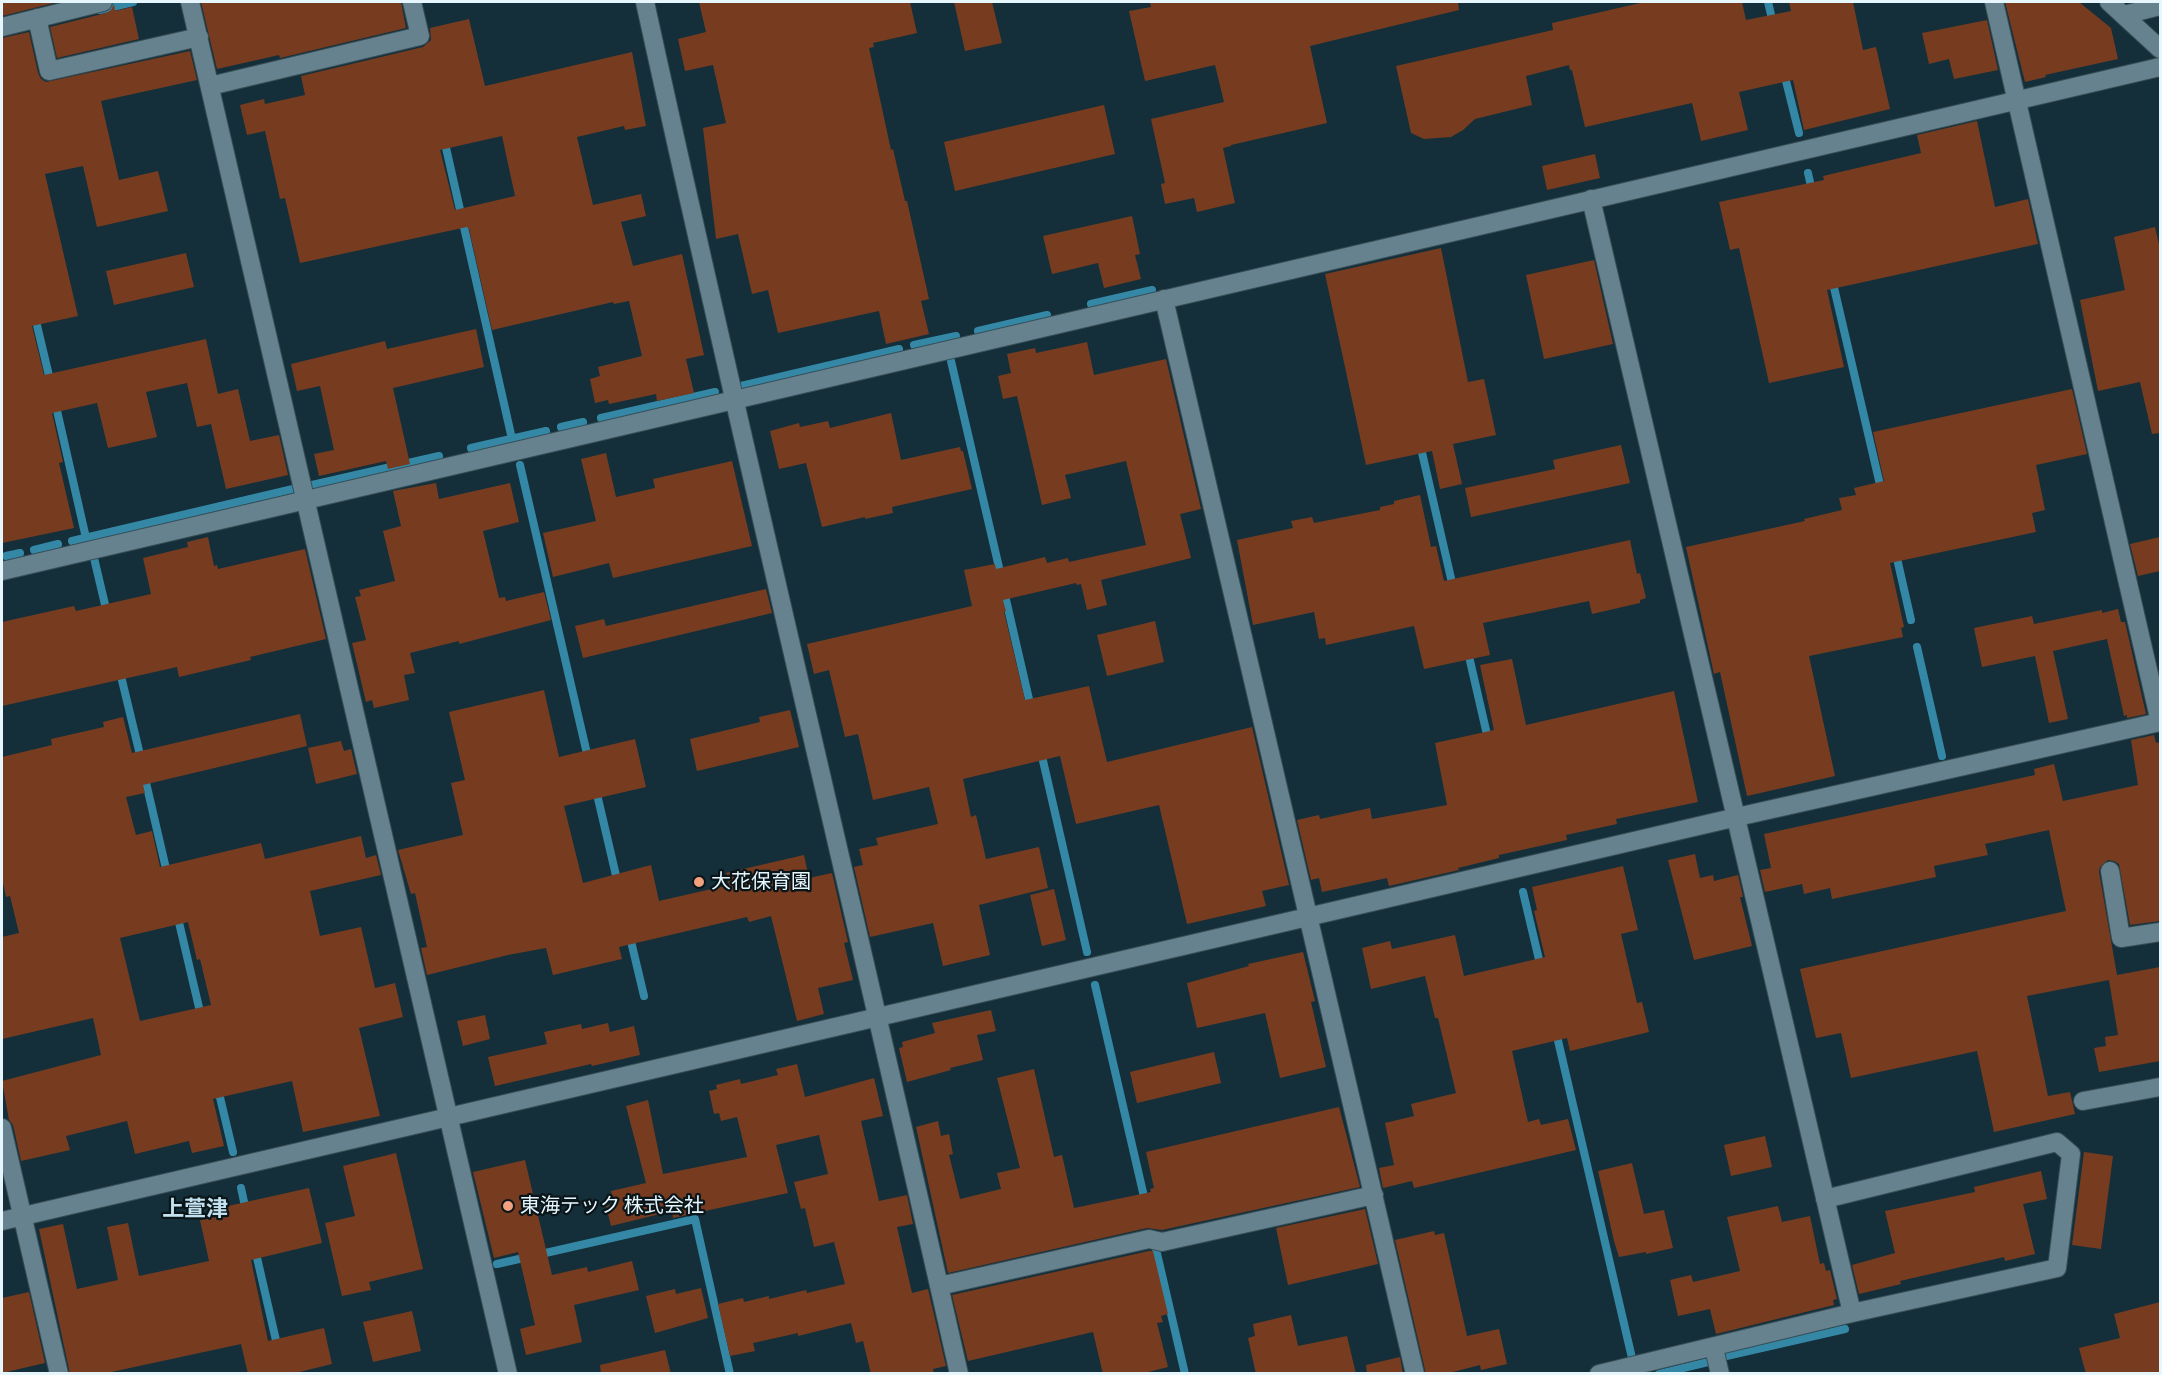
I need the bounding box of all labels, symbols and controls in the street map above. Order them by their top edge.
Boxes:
place label: 大花保育園 [711,870,811,894]
marker: 大花保育園 [692,875,706,889]
place label: 東海テック 株式会社 [520,1194,704,1218]
district label: 上萱津 [162,1196,228,1222]
marker: 東海テック 株式会社 [501,1199,515,1213]

